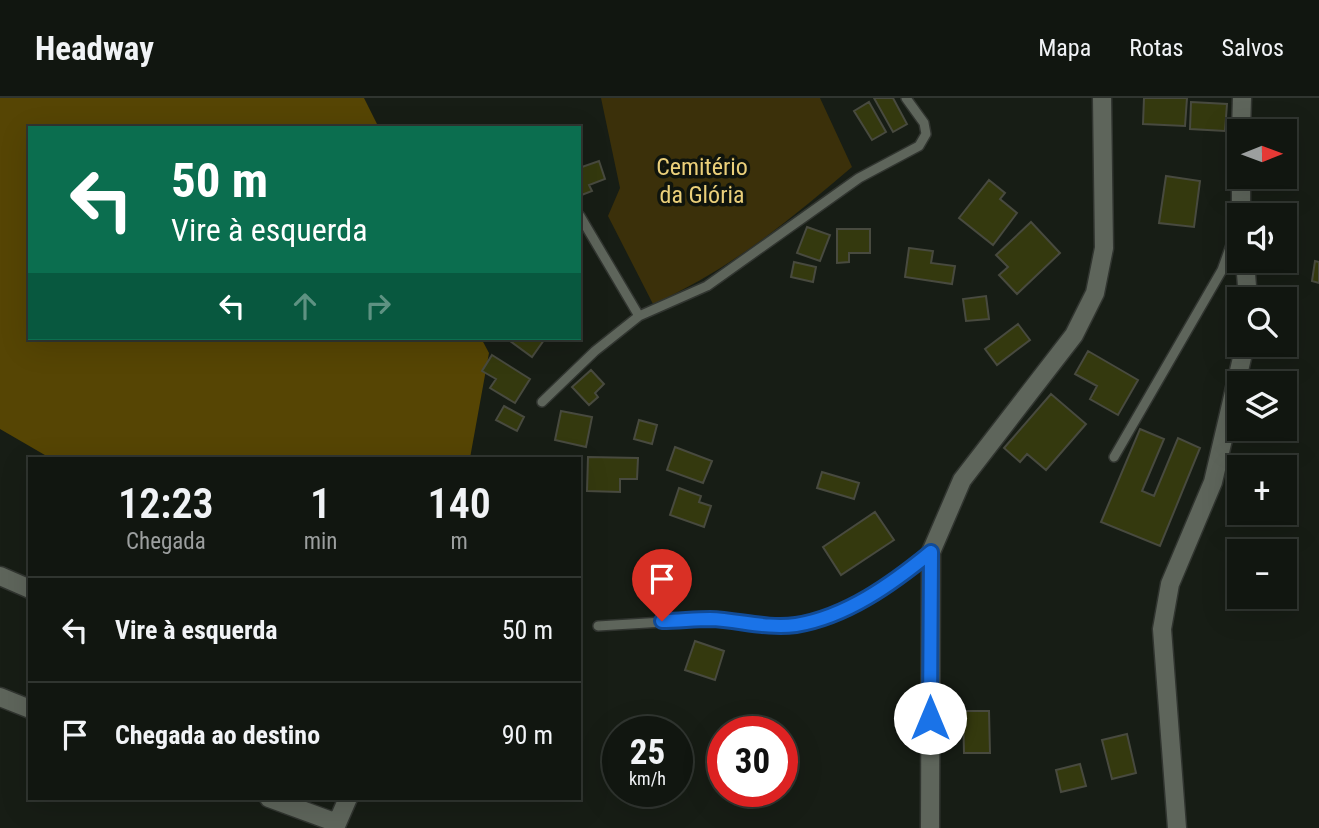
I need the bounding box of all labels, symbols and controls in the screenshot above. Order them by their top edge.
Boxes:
text: Headway [35,29,154,68]
text: Mapa [1038,34,1091,62]
text: Rotas [1129,34,1183,62]
text: Salvos [1221,34,1284,62]
north arrow [1227,119,1297,189]
map controls [1227,119,1297,609]
text: 50 m [171,152,268,209]
park label: Cemitério da Glória [656,153,748,209]
icon: left [56,154,147,245]
button: sound [1227,203,1297,273]
text: Vire à esquerda [171,211,367,249]
icon: left [213,287,251,325]
icon: ahead [286,287,324,325]
icon: right [359,287,397,325]
button: search [1227,287,1297,357]
button: layers [1227,371,1297,441]
button: + [1227,455,1297,525]
text: 12:23 [118,479,214,528]
text: 1 [310,479,331,528]
text: 140 [428,479,491,528]
text: Chegada [126,528,206,555]
text: min [304,528,337,555]
text: m [451,528,468,555]
button: − [1227,539,1297,609]
pin [632,549,692,621]
icon: arrive [643,560,681,598]
icon: left [56,611,94,649]
text: Vire à esquerda [115,615,278,645]
text: 50 m [502,615,553,645]
position arrow [893,681,967,755]
icon: arrive [56,716,94,754]
speed limit sign: 30 [707,716,798,807]
text: Chegada ao destino [115,720,320,750]
text: 90 m [502,720,553,750]
text: 25 [630,732,665,773]
text: km/h [629,768,666,789]

